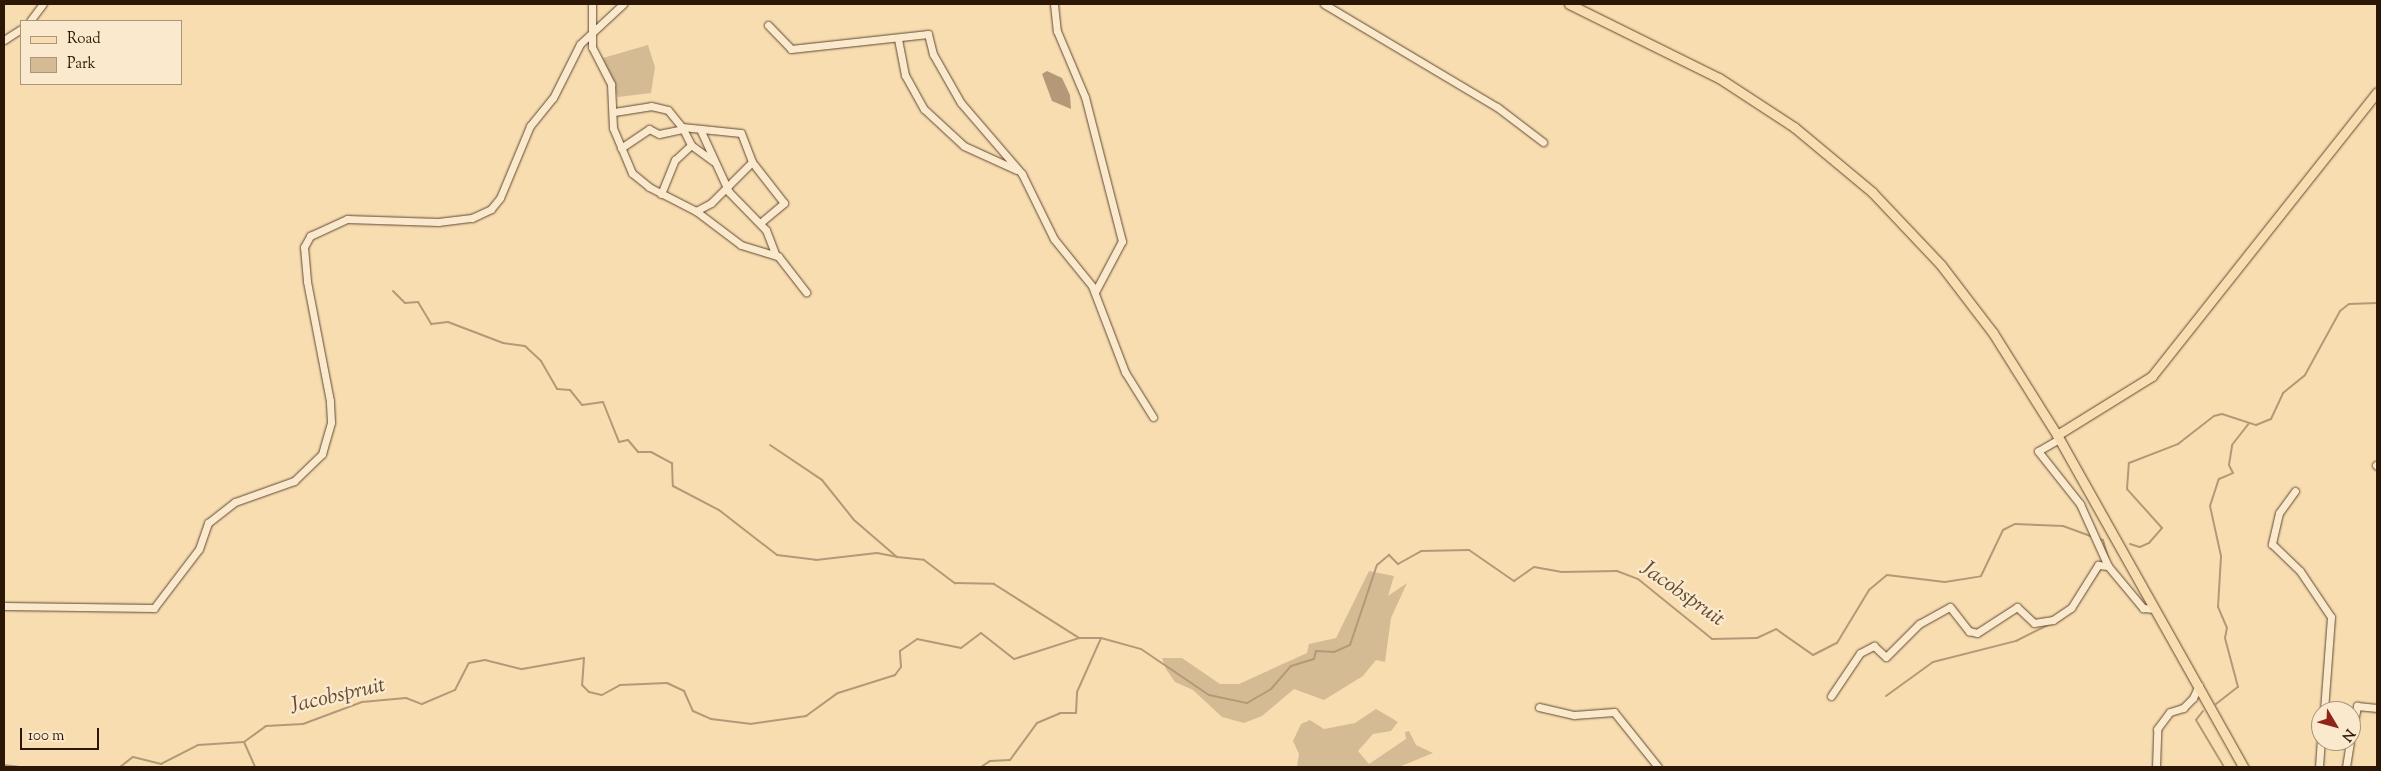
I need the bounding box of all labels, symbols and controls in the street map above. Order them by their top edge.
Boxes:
legend [20,20,182,85]
text: Road [67,29,101,50]
text: Park [67,54,96,75]
water label: Jacobspruit [1635,556,1729,634]
water label: Jacobspruit [288,673,388,721]
north arrow [2311,701,2361,751]
scale bar [22,718,101,750]
text: N [2336,724,2359,745]
text: 100 m [28,726,64,747]

